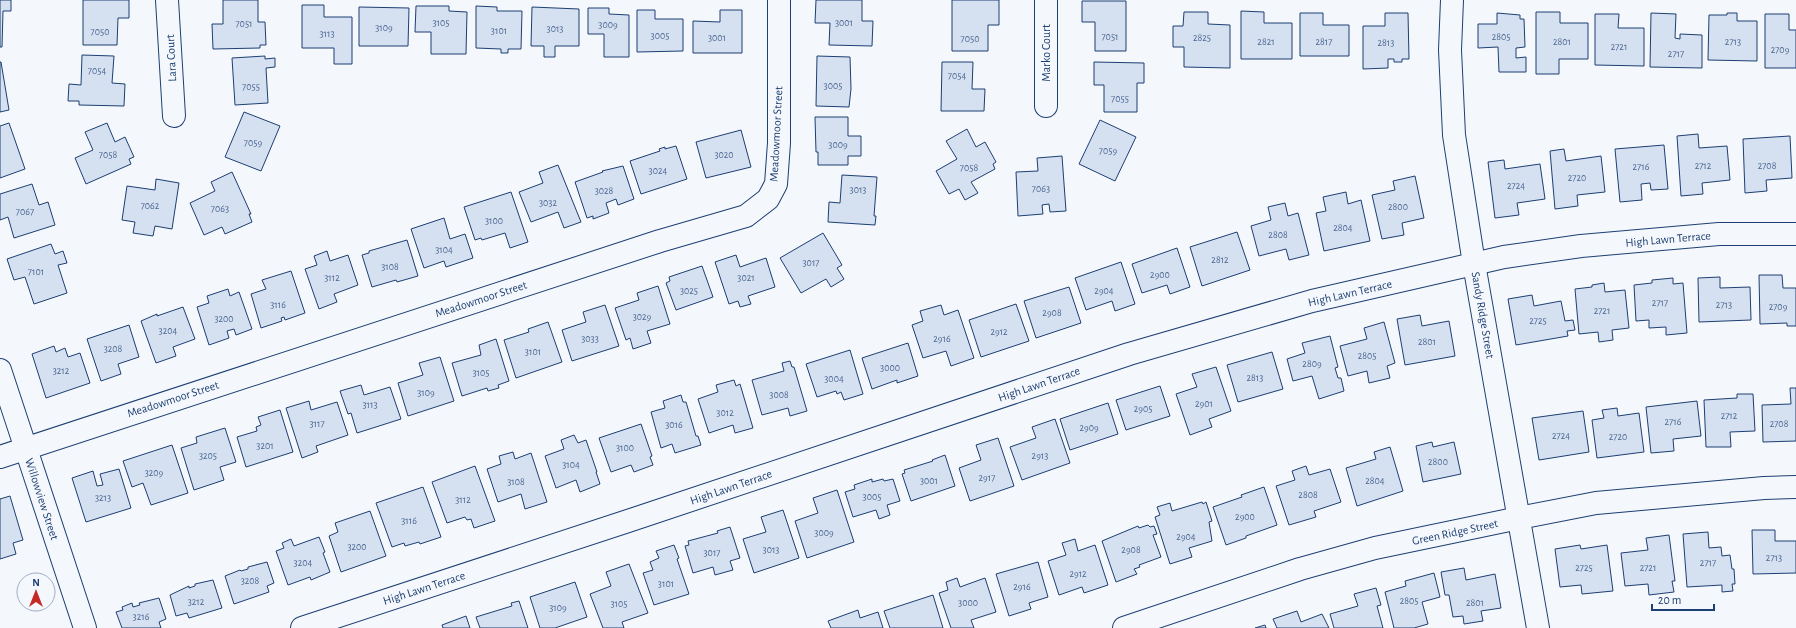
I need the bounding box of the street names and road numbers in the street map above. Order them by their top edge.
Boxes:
street label: Marko Court [1040,24,1052,82]
street label: Lara Court [164,34,178,82]
street label: Meadowmoor Street [768,86,785,182]
street label: High Lawn Terrace [1625,229,1711,249]
street label: Sandy Ridge Street [1468,271,1497,360]
street label: Meadowmoor Street [434,278,529,319]
street label: High Lawn Terrace [1307,278,1393,308]
street label: High Lawn Terrace [997,364,1081,404]
street label: Meadowmoor Street [126,378,221,419]
street label: Willowview Street [23,457,61,542]
street label: High Lawn Terrace [689,467,773,507]
street label: Green Ridge Street [1411,517,1499,547]
street label: High Lawn Terrace [381,569,467,607]

